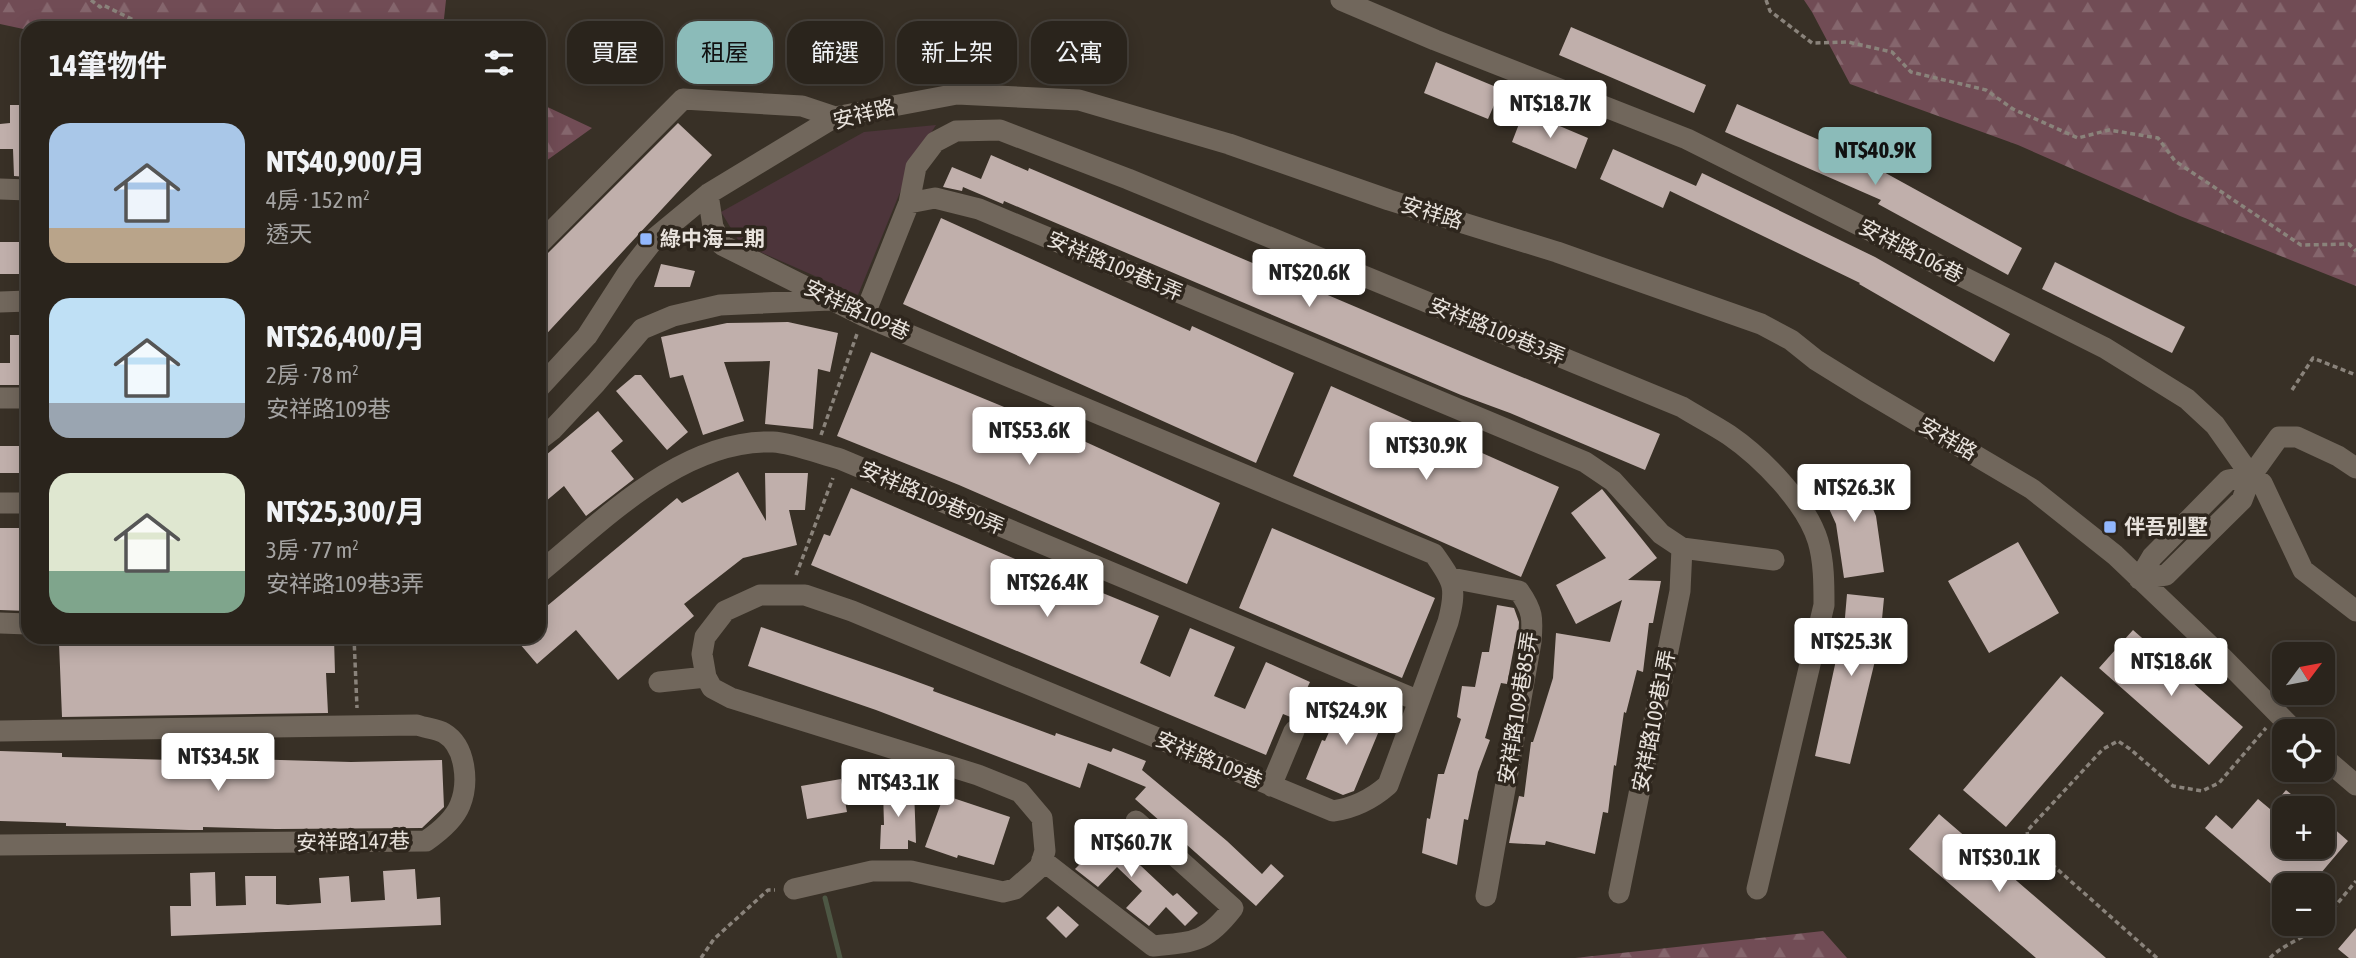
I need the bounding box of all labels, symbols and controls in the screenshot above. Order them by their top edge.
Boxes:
chip: 買屋 [567,21,663,84]
chip: 租屋 [677,21,773,84]
chip: 篩選 [787,21,883,84]
chip: 新上架 [897,21,1017,84]
chip: 公寓 [1031,21,1127,84]
icon: filters [480,44,518,82]
text: 14筆物件 [49,48,167,82]
pin: NT$18.7K [1478,80,1622,140]
text: NT$18.7K [1509,90,1591,116]
street label: 安祥路 [830,94,897,132]
pin: NT$40.9K [1803,128,1947,187]
text: NT$40.9K [1834,137,1916,163]
text: NT$40,900/月 [266,144,425,178]
icon: home [105,151,189,235]
text: 4房 · 152 m² [266,187,370,213]
street label: 安祥路 [1399,191,1466,233]
street label: 安祥路106巷 [1855,214,1968,287]
text: 透天 [266,221,312,247]
place label: 綠中海二期 [660,226,765,250]
street label: 安祥路109巷1弄 [1044,226,1187,304]
marker: 綠中海二期 [638,231,654,247]
pin: NT$20.6K [1237,250,1381,309]
text: NT$20.6K [1268,259,1350,285]
street label: 安祥路109巷 [801,274,914,344]
street label: 安祥路109巷3弄 [1426,292,1569,368]
text: NT$26,400/月 [266,319,425,353]
icon: home [105,326,189,410]
text: 2房 · 78 m² [266,362,359,388]
text: 安祥路109巷 [266,396,390,422]
pin: NT$53.6K [957,407,1101,467]
street label: 安祥路 [1915,412,1982,464]
text: NT$53.6K [988,417,1070,443]
pin: NT$30.9K [1354,422,1498,482]
text: NT$30.9K [1385,432,1467,458]
street label: 安祥路109巷90弄 [857,456,1008,538]
pin: NT$26.3K [1782,464,1926,524]
text: NT$26.3K [1813,474,1895,500]
text: NT$25,300/月 [266,494,425,528]
icon: home [105,501,189,585]
place label: 伴吾別墅 [2124,514,2208,538]
marker: 伴吾別墅 [2102,519,2118,535]
text: 3房 · 77 m² [266,537,359,563]
pin: NT$26.4K [975,560,1119,619]
text: NT$26.4K [1006,569,1088,595]
text: 安祥路109巷3弄 [266,571,424,597]
pin: NT$25.3K [1779,618,1923,678]
text: NT$25.3K [1810,628,1892,654]
street label: 安祥路109巷85弄 [1493,630,1541,786]
pin: NT$18.6K [2099,638,2243,698]
north arrow [2272,642,2334,705]
map controls [2272,642,2335,936]
street label: 安祥路109巷1弄 [1627,648,1679,794]
text: NT$18.6K [2130,648,2212,674]
pin: NT$24.9K [1274,688,1418,747]
text: NT$24.9K [1305,697,1387,723]
button: locate [2272,719,2335,782]
street label: 安祥路109巷 [1152,726,1266,792]
pin: NT$34.5K [146,734,290,793]
text: NT$34.5K [177,743,259,769]
pin: NT$43.1K [826,760,970,819]
text: NT$43.1K [857,769,939,795]
button: + [2272,796,2335,859]
pin: NT$60.7K [1059,820,1203,879]
street label: 安祥路147巷 [296,828,410,854]
text: NT$60.7K [1090,829,1172,855]
pin: NT$30.1K [1927,834,2071,894]
text: NT$30.1K [1958,844,2040,870]
button: − [2272,873,2335,936]

